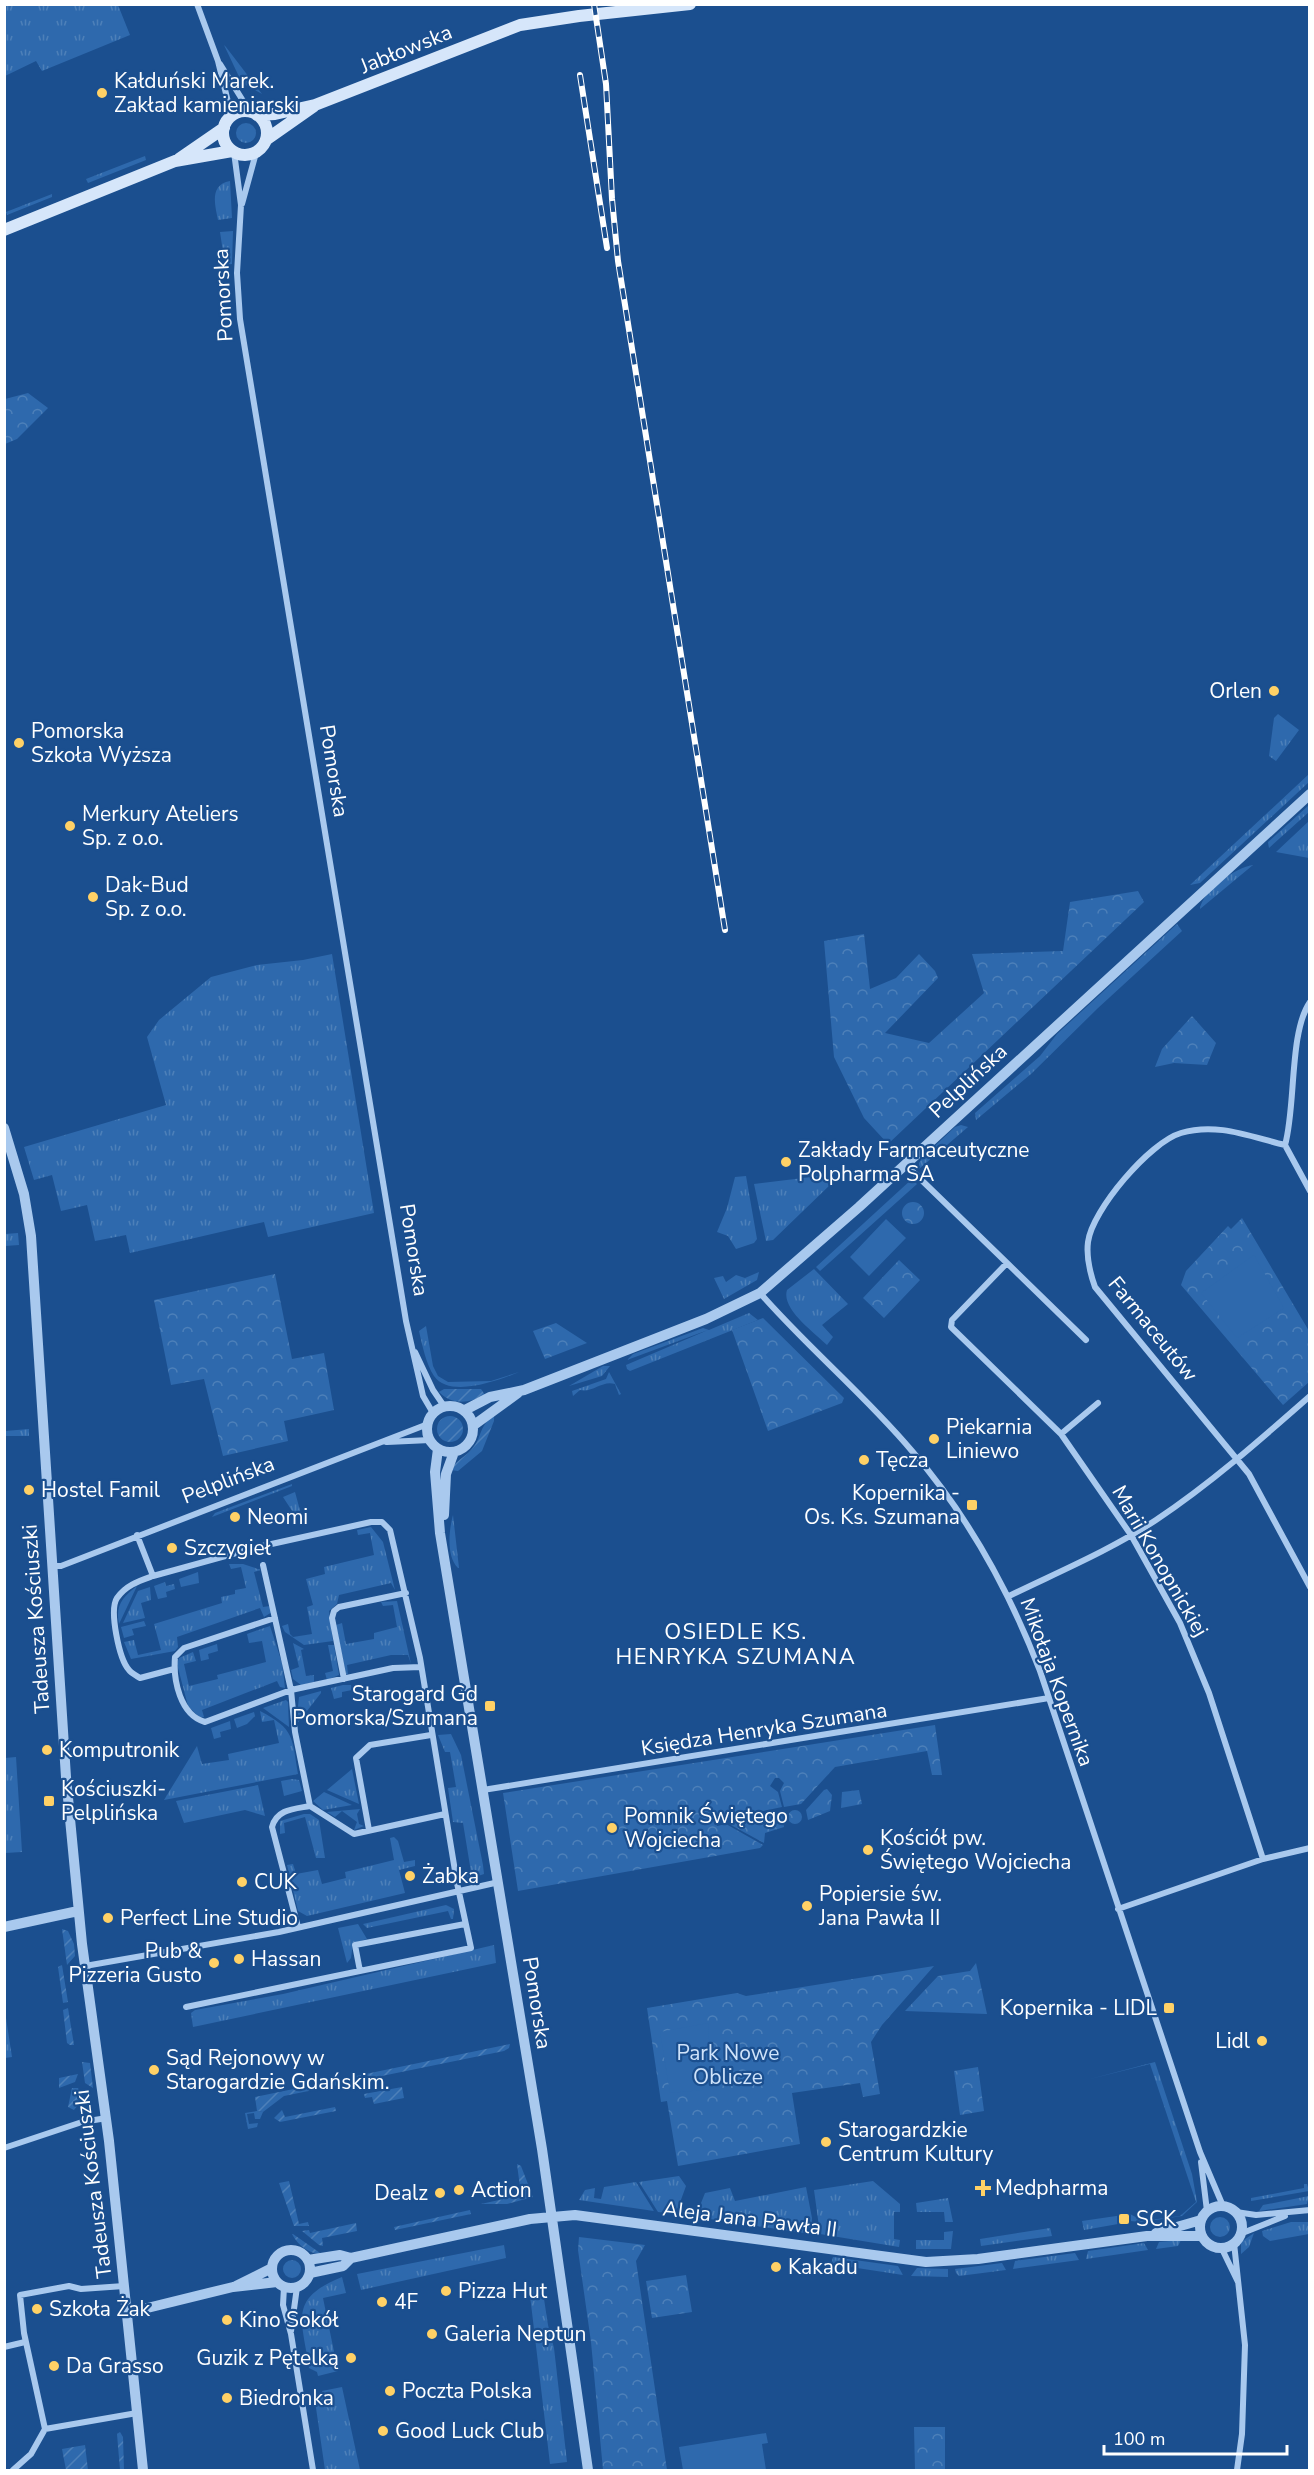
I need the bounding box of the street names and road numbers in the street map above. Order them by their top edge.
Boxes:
street label: Jabłowska [355,18,456,81]
street label: Pomorska [207,248,239,342]
street label: Pomorska [313,723,355,819]
street label: Pelplińska [923,1038,1013,1124]
street label: Pomorska [393,1202,435,1298]
street label: Farmaceutów [1102,1271,1204,1388]
street label: Pelplińska [178,1450,278,1510]
street label: Marii Konopnickiej [1105,1480,1215,1642]
street label: Tadeusza Kościuszki [15,1523,57,1715]
street label: Mikołaja Kopernika [1014,1594,1100,1770]
street label: Księdza Henryka Szumana [639,1696,889,1762]
street label: Pomorska [516,1955,558,2051]
street label: Tadeusza Kościuszki [68,2088,118,2280]
street label: Aleja Jana Pawła II [661,2194,839,2244]

